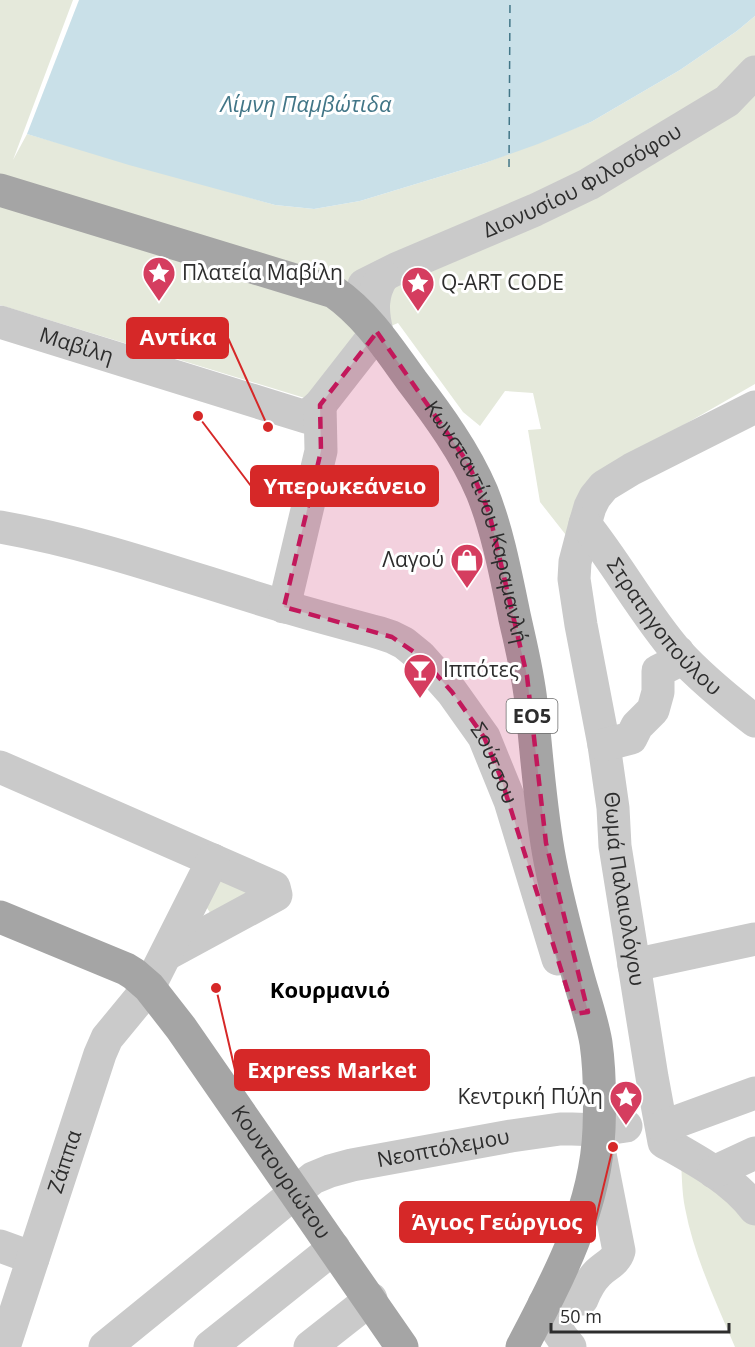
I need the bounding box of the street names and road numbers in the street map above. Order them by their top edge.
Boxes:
street label: Διονυσίου Φιλοσόφου [478,117,686,244]
street label: Μαβίλη [36,320,117,369]
street label: Κωνσταντίνου Καραμανλή [418,395,535,646]
street label: Στρατηγοπούλου [601,552,728,701]
road number: ΕΟ5 [506,699,558,733]
street label: Σούτσου [465,716,525,808]
street label: Θωμά Παλαιολόγου [598,790,652,988]
street label: Κουντουριώτου [226,1099,338,1244]
street label: Νεοπτόλεμου [374,1122,512,1173]
street label: Ζάππα [40,1126,87,1197]

